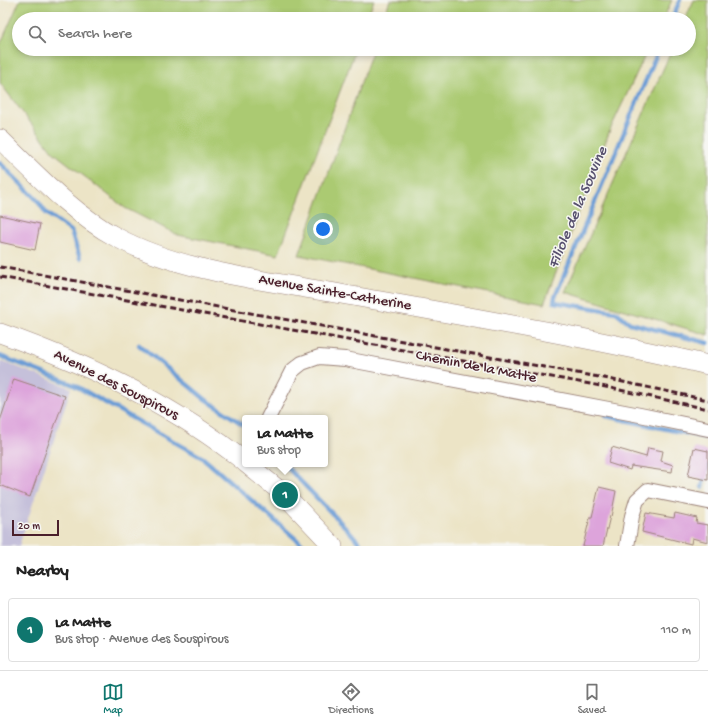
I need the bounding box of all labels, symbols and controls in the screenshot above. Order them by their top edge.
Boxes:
search box [12,12,696,56]
icon: search [26,23,48,45]
text: Search here [58,25,132,43]
water label: Filiole de la Souvine [545,144,613,271]
your location [313,219,333,239]
street label: Avenue Sainte-Catherine [257,271,413,315]
street label: Avenue des Souspirous [50,346,182,425]
street label: Chemin de la Matte [414,346,538,388]
popup [242,415,328,467]
text: La Matte [257,425,313,443]
text: Bus stop [257,443,301,458]
pin: 1 [272,480,298,510]
scale bar [12,518,59,537]
text: 20 m [18,521,40,533]
text: Nearby [16,562,69,582]
text: La Matte [55,614,111,632]
text: 1 [27,623,33,638]
text: 110 m [661,623,691,638]
text: Bus stop · Avenue des Souspirous [55,632,229,647]
tab: Map [102,681,124,717]
tab: Directions [329,681,373,717]
tab: Saved [578,681,606,717]

